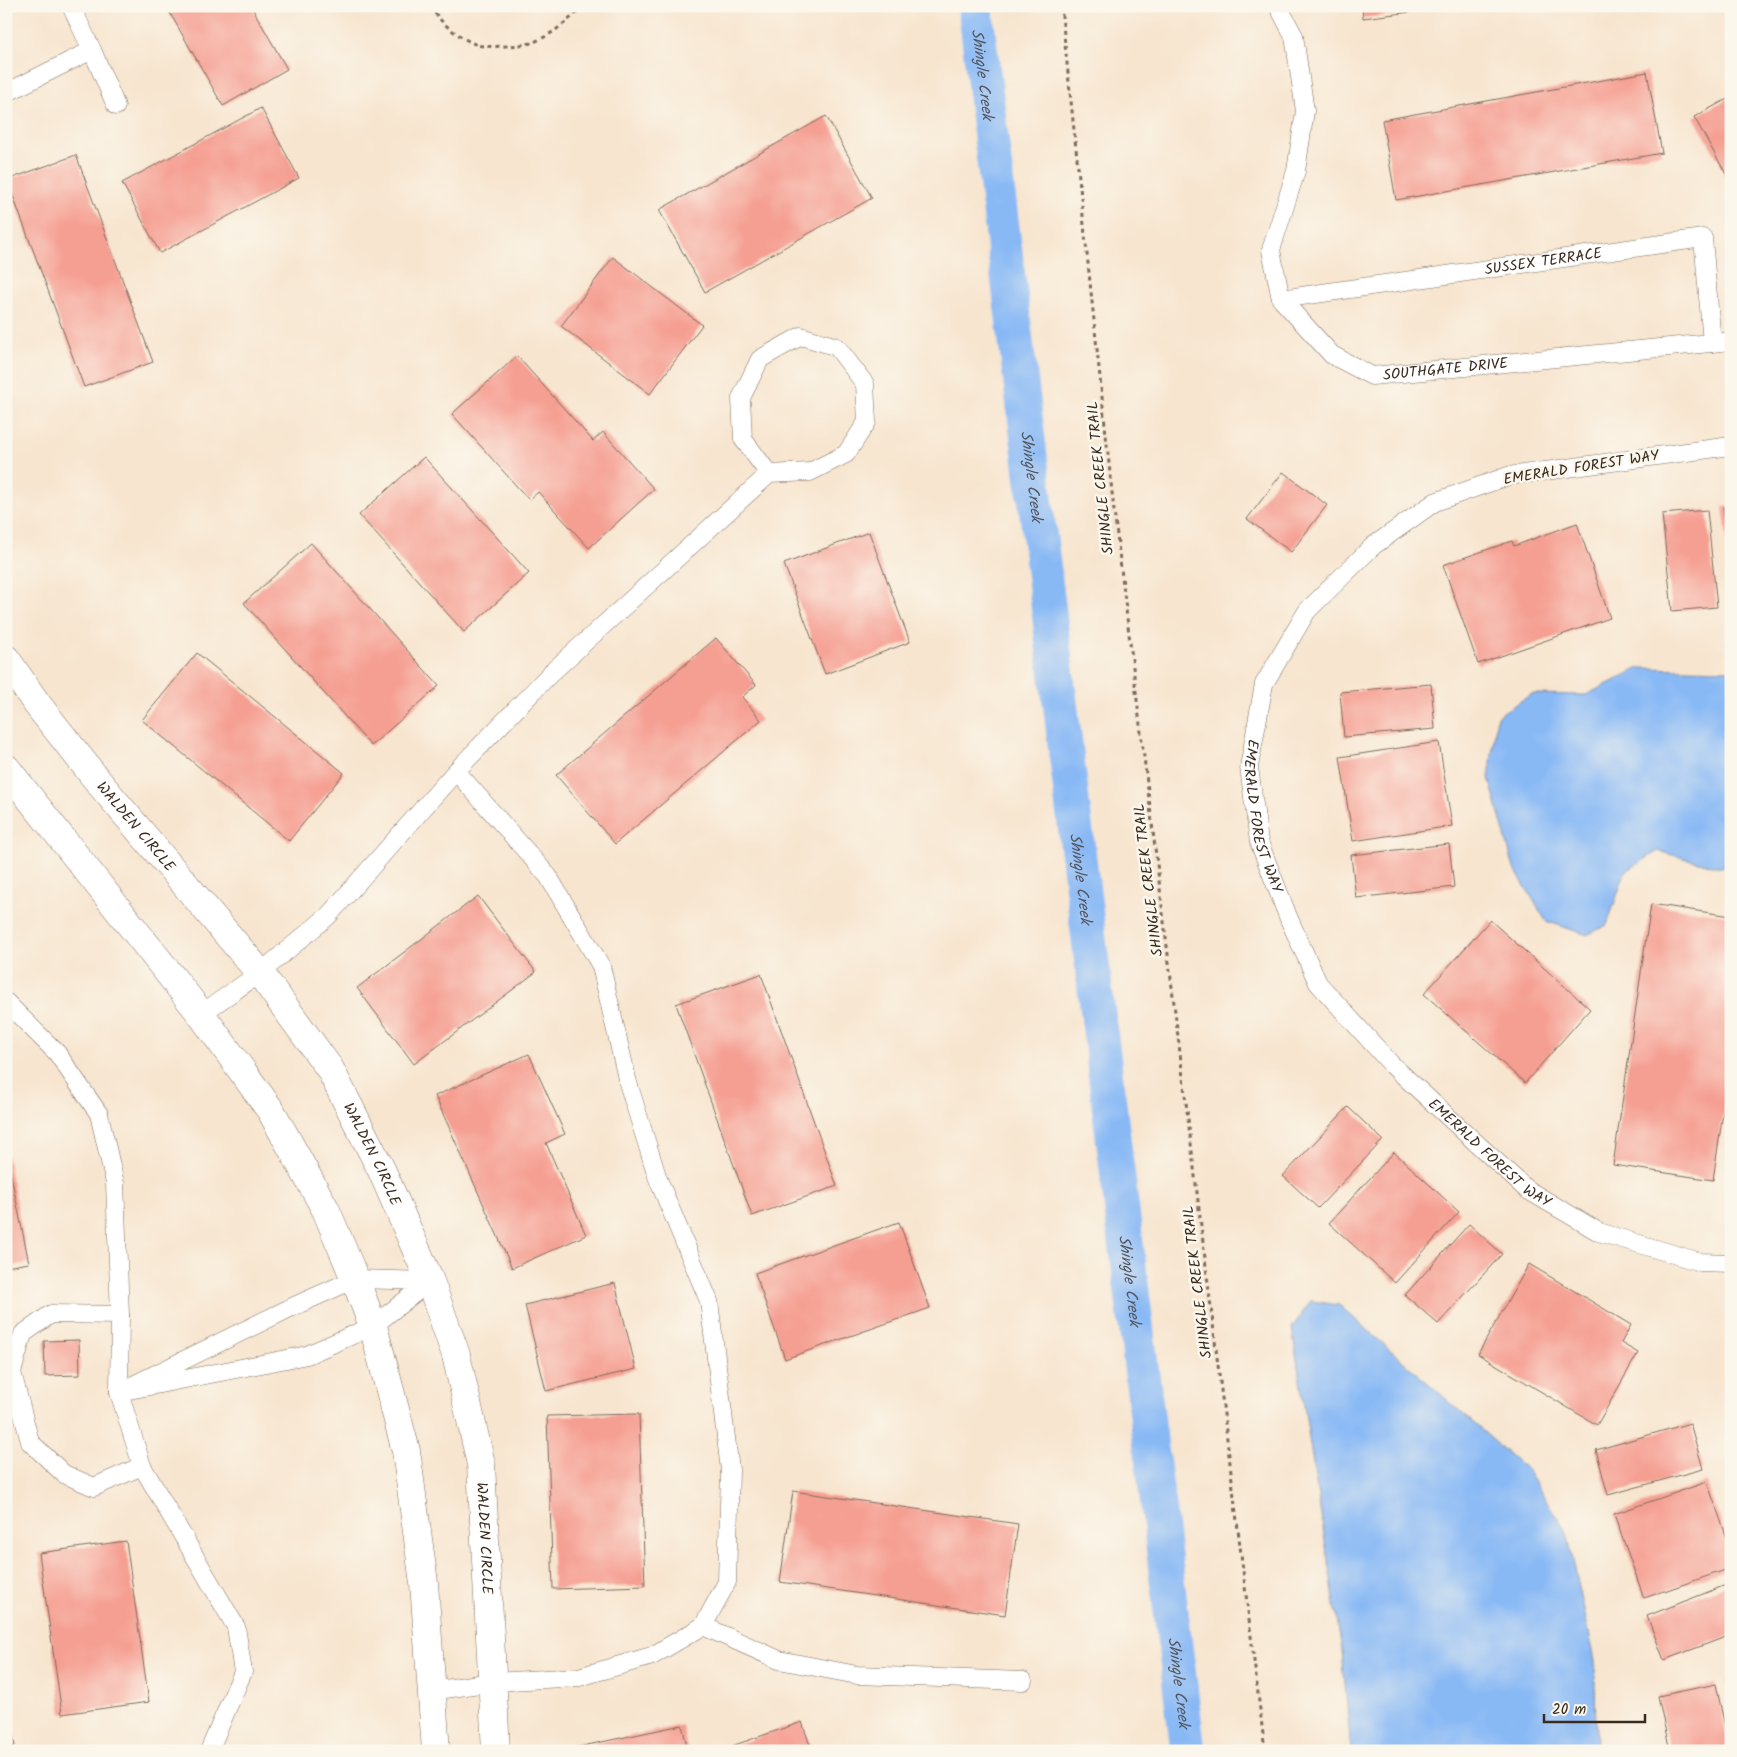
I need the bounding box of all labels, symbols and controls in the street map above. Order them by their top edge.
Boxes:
water label: Shingle Creek [964,28,1000,124]
street label: SUSSEX TERRACE [1483,242,1605,282]
street label: SOUTHGATE DRIVE [1382,352,1510,388]
street label: SHINGLE CREEK TRAIL [1081,400,1121,556]
water label: Shingle Creek [1013,430,1049,526]
street label: EMERALD FOREST WAY [1502,444,1662,492]
street label: EMERALD FOREST WAY [1236,737,1289,898]
street label: WALDEN CIRCLE [90,776,181,878]
street label: SHINGLE CREEK TRAIL [1128,802,1170,958]
water label: Shingle Creek [1062,832,1098,928]
street label: EMERALD FOREST WAY [1422,1093,1557,1215]
street label: WALDEN CIRCLE [336,1099,407,1211]
street label: SHINGLE CREEK TRAIL [1177,1204,1219,1360]
water label: Shingle Creek [1111,1234,1147,1330]
street label: WALDEN CIRCLE [469,1482,499,1596]
water label: Shingle Creek [1160,1636,1196,1732]
scale bar [1544,1692,1646,1724]
text: 20 m [1552,1698,1586,1722]

